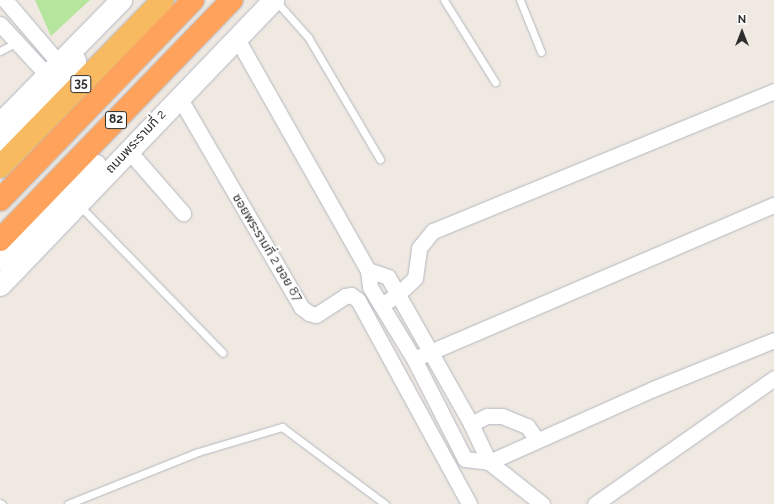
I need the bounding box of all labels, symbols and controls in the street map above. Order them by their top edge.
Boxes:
north arrow [722,12,762,52]
text: N [738,13,746,26]
road number: 35 [70,74,92,94]
street label: ถนนพระรามที่ 2 [103,107,169,177]
road number: 82 [104,110,128,130]
street label: ซอยพระรามที่ 2 ซอย 87 [229,191,305,305]

